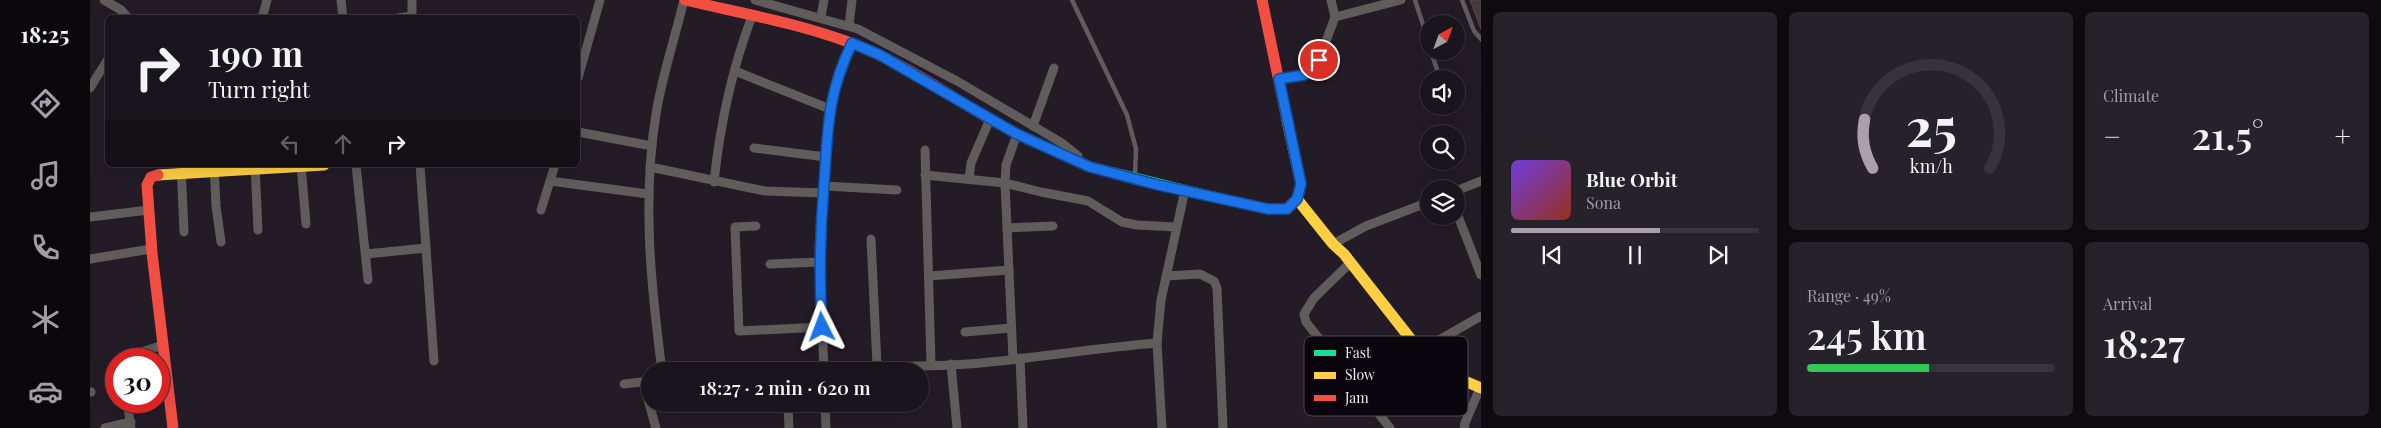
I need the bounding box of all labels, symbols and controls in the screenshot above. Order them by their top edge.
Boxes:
north arrow [1420,15,1465,60]
map controls [1420,15,1465,225]
text: 18:25 [21,19,69,49]
text: 190 m [208,29,303,76]
icon: right [125,35,190,100]
pin [1298,39,1340,81]
icon: arrive [1305,46,1333,74]
button: sound [1420,70,1465,115]
text: Turn right [208,74,310,104]
text: Climate [2103,85,2159,106]
icon: directions [28,86,63,121]
text: 25 [1905,91,1957,160]
text: 21.5° [2192,109,2264,160]
text: − [2103,117,2121,154]
text: + [2335,117,2351,154]
button: search [1420,125,1465,170]
icon: left [276,130,304,158]
icon: ahead [329,130,357,158]
icon: right [382,130,410,158]
text: km/h [1910,154,1953,177]
icon: music [28,158,63,193]
text: Blue Orbit [1586,166,1677,192]
button: layers [1420,180,1465,225]
text: Sona [1586,192,1621,213]
icon: phone [28,230,63,265]
icon: previous [1538,241,1566,269]
icon: pause [1621,241,1649,269]
icon: next [1704,241,1732,269]
text: Range · 49% [1807,285,1891,306]
text: Arrival [2103,293,2152,314]
position arrow [795,300,847,352]
icon: climate [28,302,63,337]
text: 245 km [1807,309,1927,360]
text: 18:27 [2103,317,2185,368]
legend [1304,336,1468,416]
text: Fast [1345,343,1372,362]
speed limit sign: 30 [105,348,170,413]
text: Slow [1345,365,1375,384]
icon: car [28,374,63,409]
text: 18:27 · 2 min · 620 m [699,374,871,400]
text: Jam [1344,388,1369,407]

